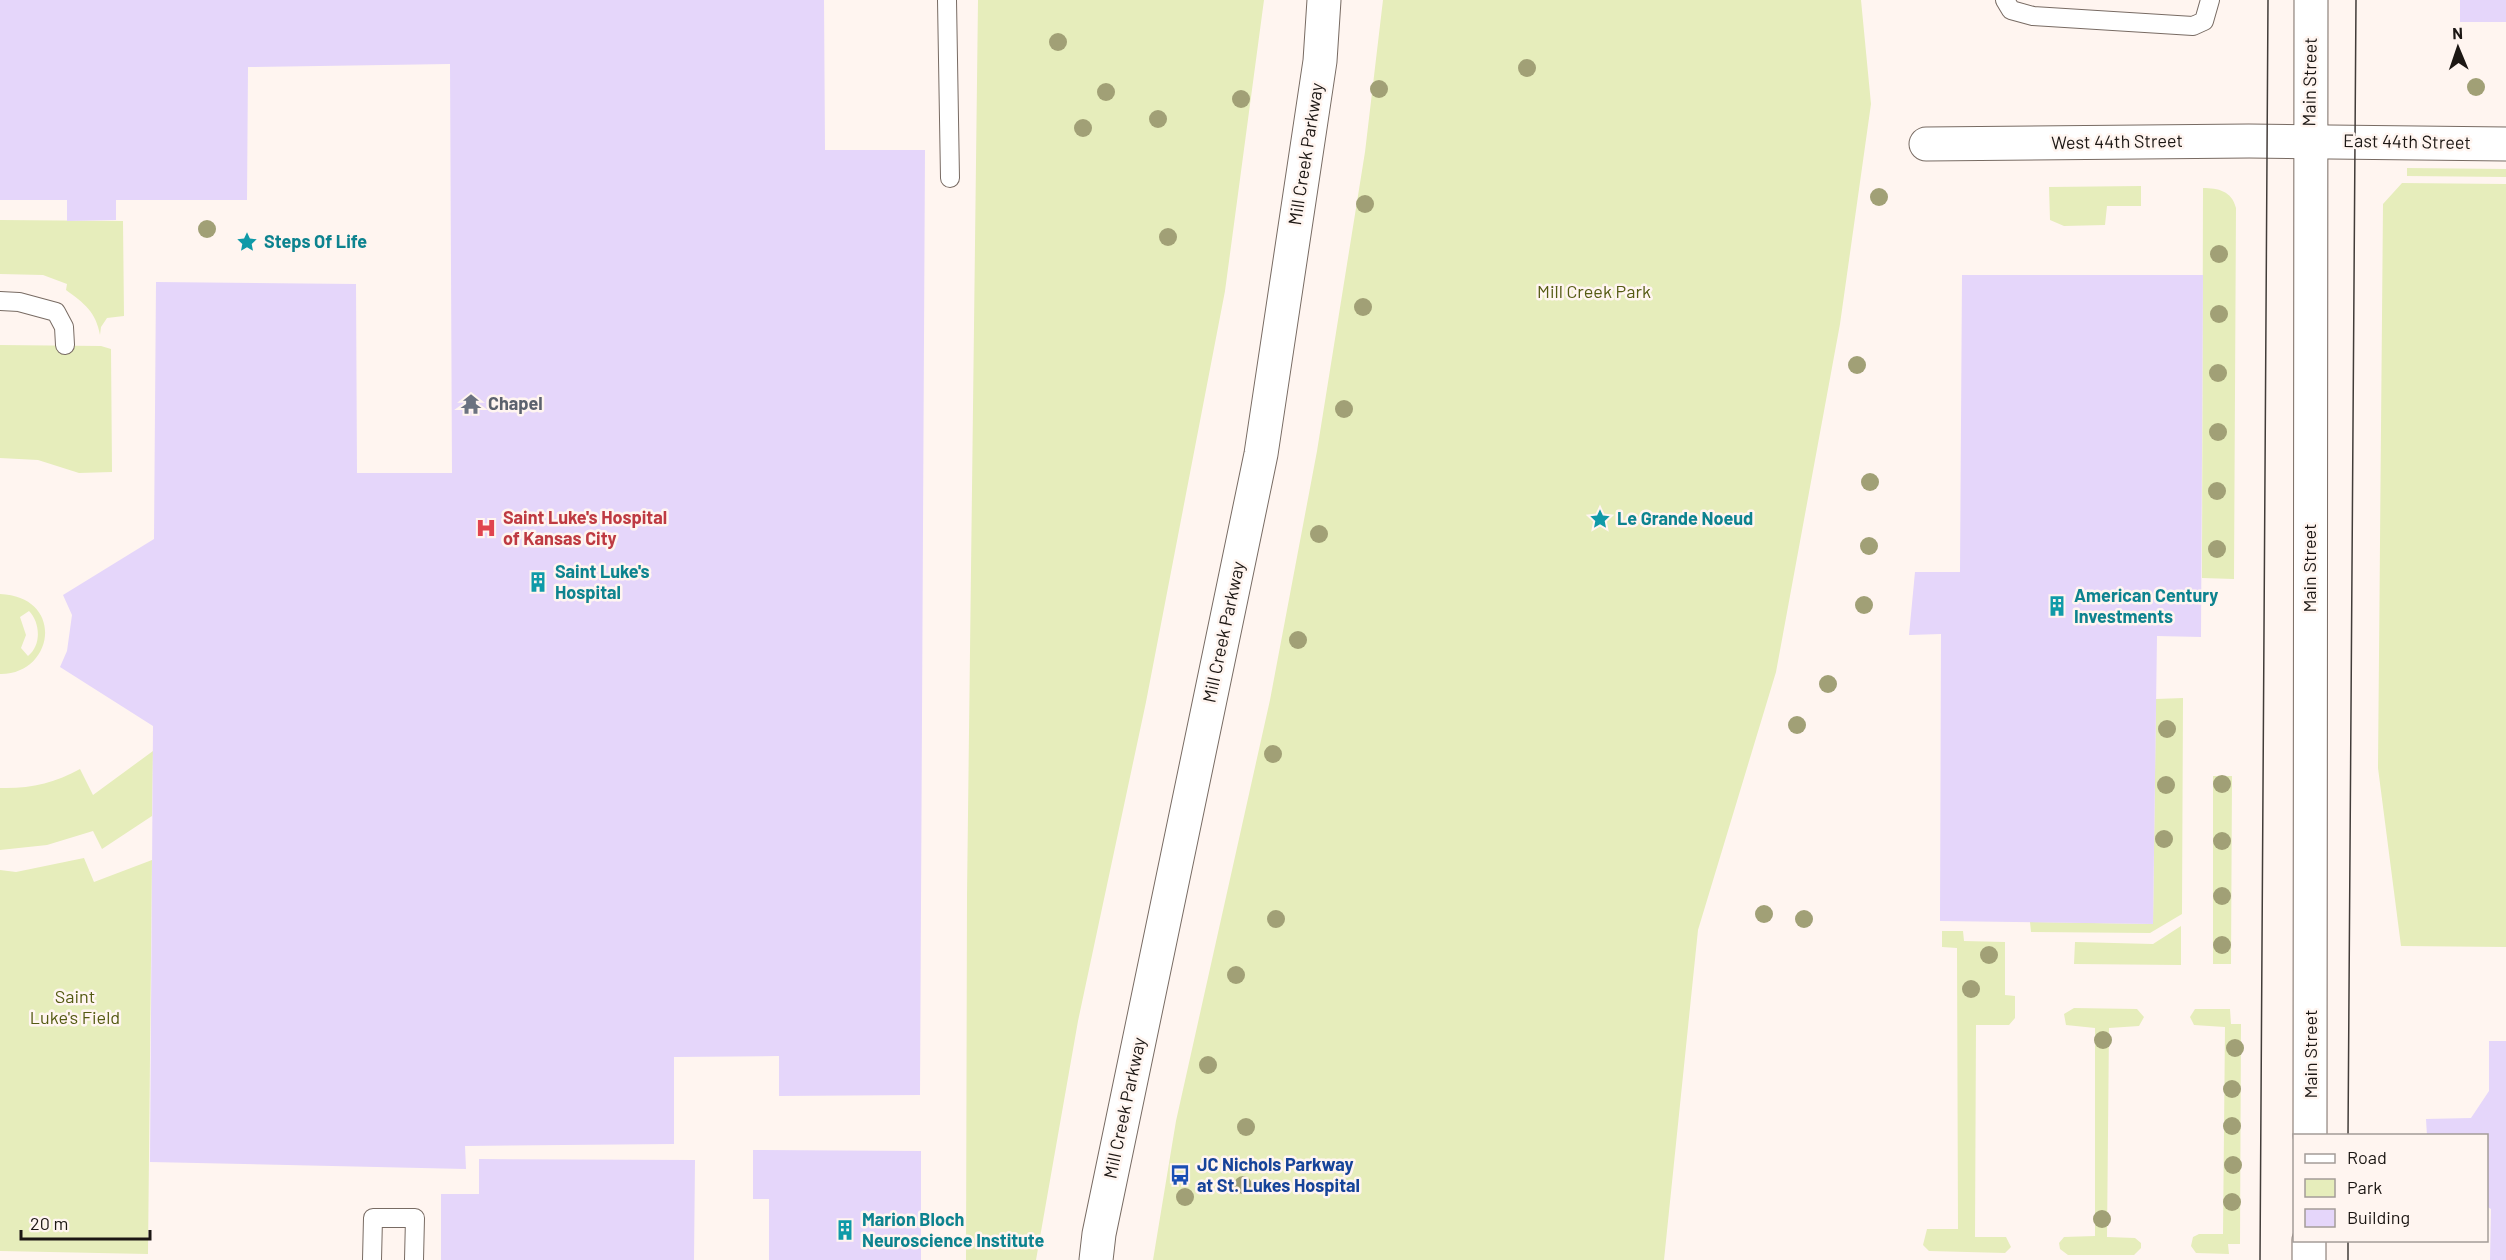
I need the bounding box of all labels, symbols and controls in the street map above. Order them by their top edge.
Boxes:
north arrow [2428,18,2488,78]
text: N [2452,23,2463,42]
street label: Main Street [2297,37,2321,127]
street label: Mill Creek Parkway [1283,81,1327,227]
street label: West 44th Street [2051,129,2183,153]
street label: East 44th Street [2343,129,2471,153]
place icon: Steps Of Life [235,230,259,254]
place label: Steps Of Life [264,230,367,252]
park label: Mill Creek Park [1537,280,1651,302]
temple icon: Chapel [459,392,483,416]
place label: Chapel [488,392,543,414]
place label: Saint Luke's Hospital of Kansas City [503,506,667,549]
place icon: Le Grande Noeud [1588,507,1612,531]
place label: Le Grande Noeud [1617,507,1753,529]
hospital icon: Saint Luke's Hospital of Kansas City [474,516,498,540]
street label: Main Street [2298,523,2320,613]
street label: Mill Creek Parkway [1197,559,1249,705]
place label: Saint Luke's Hospital [555,560,650,603]
building icon: Saint Luke's Hospital [526,570,550,594]
place label: American Century Investments [2074,584,2218,627]
building icon: American Century Investments [2045,594,2069,618]
park label: Saint Luke's Field [30,985,120,1028]
street label: Main Street [2299,1009,2321,1099]
street label: Mill Creek Parkway [1098,1035,1150,1181]
legend [2293,1134,2488,1242]
text: Road [2347,1146,2387,1168]
place label: JC Nichols Parkway at St. Lukes Hospital [1197,1153,1360,1196]
bus stop icon: JC Nichols Parkway at St. Lukes Hospital [1168,1163,1192,1187]
text: Park [2347,1176,2382,1198]
scale bar [21,1203,150,1241]
text: Building [2347,1206,2410,1228]
place label: Marion Bloch Neuroscience Institute [862,1208,1045,1251]
text: 20 m [30,1212,68,1234]
building icon: Marion Bloch Neuroscience Institute [833,1218,857,1242]

